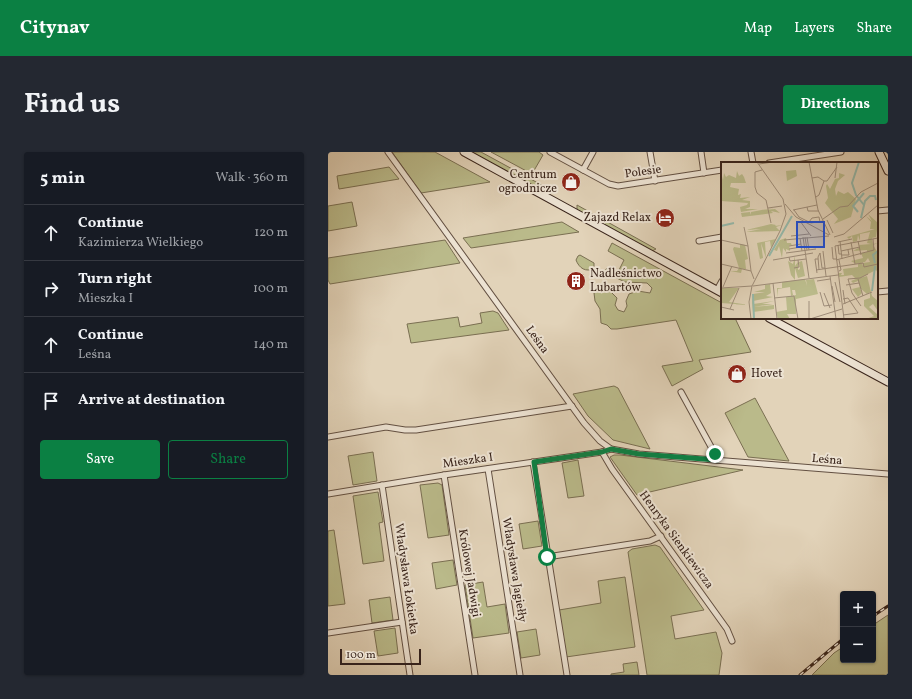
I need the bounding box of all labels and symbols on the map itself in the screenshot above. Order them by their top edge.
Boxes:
street label: Polesie [624,161,663,182]
inset map [721,162,878,319]
place label: Centrum ogrodnicze [498,167,557,197]
shop icon: Centrum ogrodnicze [560,171,582,193]
hotel icon: Zajazd Relax [654,207,676,229]
place label: Zajazd Relax [584,210,651,226]
place label: Nadleśnictwo Lubartów [590,266,662,296]
building icon: Nadleśnictwo Lubartów [565,270,587,292]
street label: Leśna [522,323,553,357]
shop icon: Hovet [726,363,748,385]
place label: Hovet [751,366,782,382]
route end [706,445,724,463]
street label: Mieszka I [442,450,494,472]
street label: Leśna [811,451,843,469]
street label: Henryka Sienkiewicza [635,488,717,592]
street label: Władysława Jagiełły [498,517,530,624]
street label: Władysława Łokietka [390,522,422,636]
street label: Królowej Jadwigi [454,528,484,619]
route start [538,548,556,566]
scale bar [340,647,421,666]

